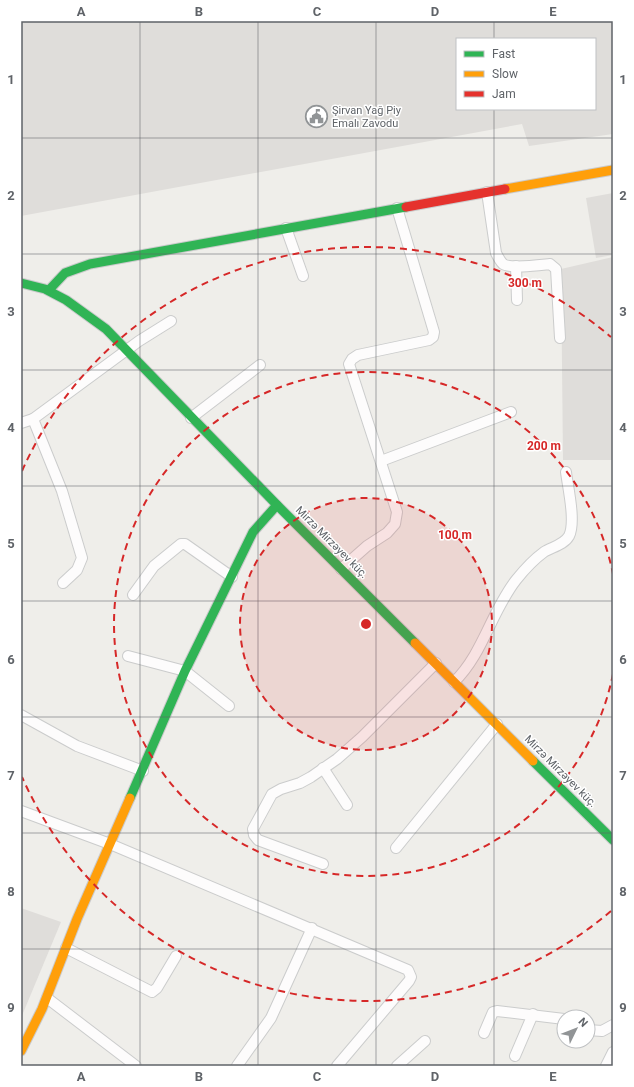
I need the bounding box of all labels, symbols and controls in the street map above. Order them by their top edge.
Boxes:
text: A [77,4,86,19]
text: B [195,4,203,19]
text: C [313,4,322,19]
text: D [431,4,439,19]
text: E [549,4,557,19]
legend [456,38,596,110]
text: Fast [492,47,515,61]
text: Slow [492,67,518,81]
text: 1 [7,72,15,87]
text: 1 [619,72,627,87]
text: Jam [492,87,516,101]
public building icon: Şirvan Yağ Piy Emalı Zavodu [304,103,330,129]
place label: Şirvan Yağ Piy Emalı Zavodu [332,104,402,130]
text: 2 [7,188,15,203]
text: 2 [619,188,627,203]
text: 300 m [508,276,542,290]
text: 3 [7,304,15,319]
text: 3 [619,304,627,319]
text: 4 [7,420,15,435]
text: 4 [619,420,627,435]
text: 200 m [527,439,561,453]
street label: Mirzə Mirzəyev küç. [293,504,370,581]
text: 100 m [438,528,472,542]
text: 5 [7,536,15,551]
text: 5 [619,536,627,551]
centre of rings [359,617,373,631]
text: 6 [7,652,15,667]
text: 6 [619,652,627,667]
street label: Mirzə Mirzəyev küç. [522,733,599,810]
text: 7 [7,768,15,783]
text: 7 [619,768,627,783]
text: 8 [7,884,15,899]
text: 8 [619,884,627,899]
text: 9 [7,1000,15,1015]
text: 9 [619,1000,627,1015]
north arrow [556,1009,596,1049]
text: N [576,1015,591,1030]
text: A [77,1069,86,1084]
text: B [195,1069,203,1084]
text: C [313,1069,322,1084]
text: D [431,1069,439,1084]
text: E [549,1069,557,1084]

